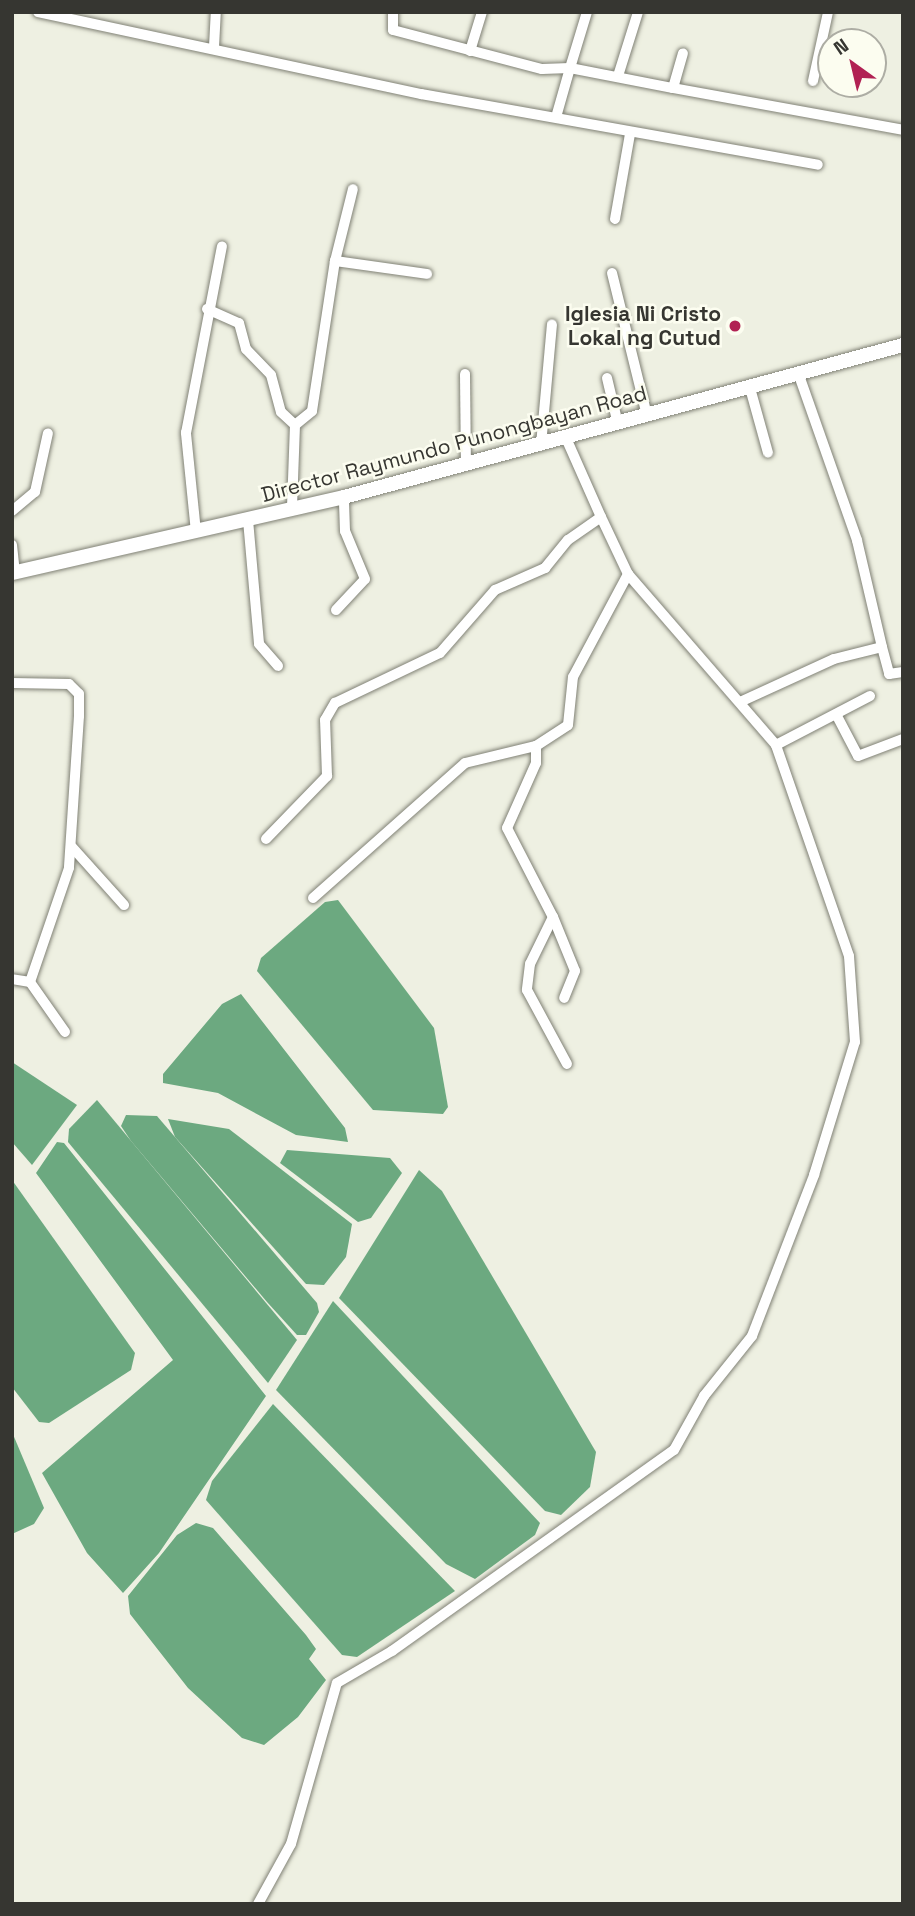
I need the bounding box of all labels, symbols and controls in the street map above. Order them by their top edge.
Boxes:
north arrow [817,28,887,98]
text: N [829,33,853,61]
place label: Iglesia Ni Cristo Lokal ng Cutud [565,301,721,351]
marker: Iglesia Ni Cristo Lokal ng Cutud [727,318,743,334]
street label: Director Raymundo Punongbayan Road [259,380,649,508]

